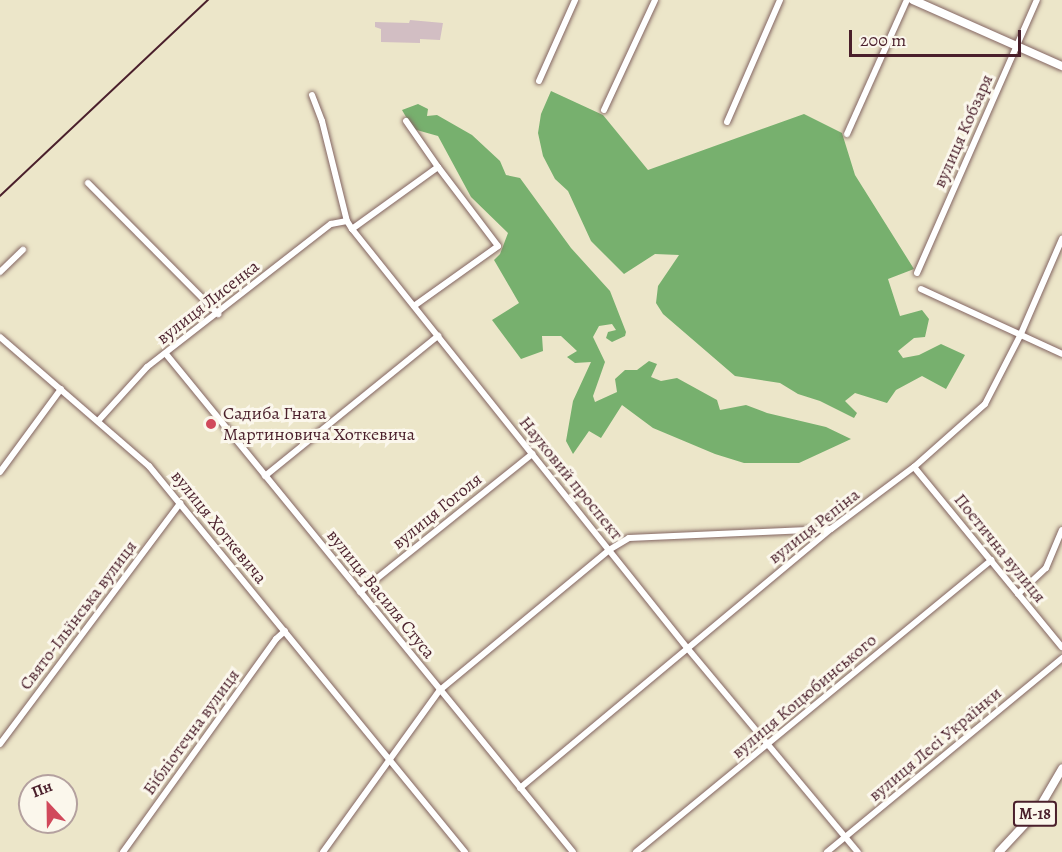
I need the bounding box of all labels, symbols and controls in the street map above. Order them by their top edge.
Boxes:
scale bar [852,18,1024,56]
text: 200 m [860,28,906,52]
street label: вулиця Кобзаря [928,71,998,191]
street label: вулиця Лисенка [152,255,264,349]
place label: Садиба Гната Мартиновича Хоткевича [223,403,415,446]
street label: Науковий проспект [514,412,628,544]
marker: Садиба Гната Мартиновича Хоткевича [204,417,218,431]
street label: вулиця Хоткевича [167,466,271,588]
street label: вулиця Гоголя [388,468,486,554]
street label: вулиця Рєпіна [764,484,864,568]
street label: Поетична вулиця [949,489,1051,607]
street label: вулиця Василя Стуса [322,525,440,663]
street label: Свято-Ільїнська вулиця [15,536,141,694]
street label: вулиця Коцюбинського [727,629,881,763]
street label: Бібліотечна вулиця [138,665,244,799]
street label: вулиця Лесі Українки [864,682,1006,806]
north arrow [18,774,78,834]
text: Пн [28,775,56,803]
road number: М-18 [1012,801,1058,827]

